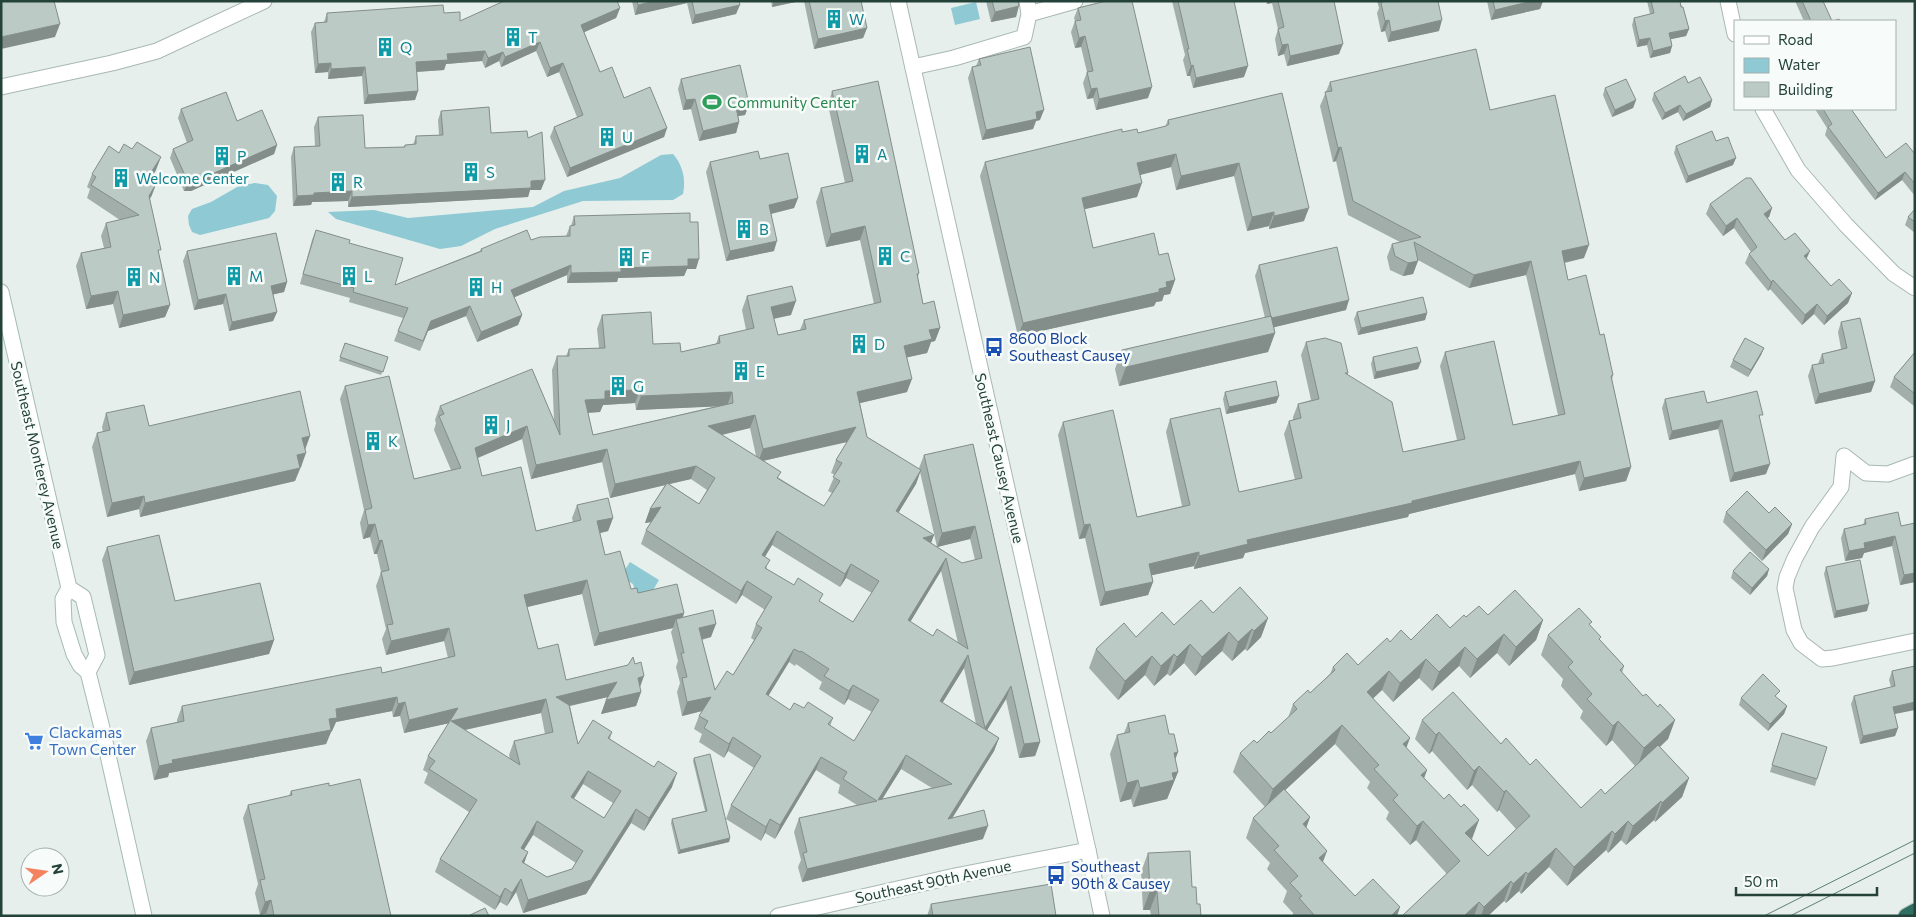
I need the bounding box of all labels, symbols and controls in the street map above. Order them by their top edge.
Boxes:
building icon: W [823,8,845,30]
place label: W [849,10,864,28]
legend [1734,20,1896,110]
building icon: T [502,26,524,48]
place label: T [528,28,538,46]
text: Road [1778,30,1813,48]
building icon: Q [374,36,396,58]
place label: Q [400,38,412,56]
text: Water [1778,55,1820,73]
text: Building [1778,80,1833,98]
sports icon: Community Center [701,91,723,113]
place label: Community Center [727,93,857,111]
building icon: U [596,126,618,148]
place label: U [622,128,633,146]
building icon: A [851,143,873,165]
building icon: P [211,145,233,167]
place label: A [877,145,887,163]
place label: P [237,147,246,165]
building icon: S [460,161,482,183]
place label: S [486,163,495,181]
building icon: Welcome Center [110,167,132,189]
place label: Welcome Center [136,169,249,187]
building icon: R [327,171,349,193]
place label: R [353,173,363,191]
building icon: B [733,218,755,240]
place label: B [759,220,769,238]
building icon: C [874,245,896,267]
building icon: F [615,246,637,268]
place label: C [900,247,910,265]
place label: F [641,248,650,266]
building icon: M [223,265,245,287]
building icon: L [338,265,360,287]
building icon: N [123,266,145,288]
place label: M [249,267,263,285]
place label: L [364,267,373,285]
place label: N [149,268,160,286]
building icon: H [465,276,487,298]
place label: H [491,278,502,296]
place label: 8600 Block Southeast Causey [1009,329,1130,364]
building icon: D [848,333,870,355]
place label: D [874,335,885,353]
bus stop icon: 8600 Block Southeast Causey [983,336,1005,358]
street label: Southeast Monterey Avenue [8,359,68,551]
building icon: E [730,360,752,382]
place label: E [756,362,765,380]
street label: Southeast Causey Avenue [972,371,1028,545]
building icon: G [607,375,629,397]
place label: G [633,377,644,395]
building icon: J [480,414,502,436]
place label: J [506,416,510,434]
building icon: K [362,430,384,452]
place label: K [388,432,398,450]
place label: Clackamas Town Center [49,723,136,758]
supermarket icon: Clackamas Town Center [23,730,45,752]
north arrow [20,847,70,897]
street label: Southeast 90th Avenue [853,856,1013,906]
place label: Southeast 90th & Causey [1071,857,1170,892]
text: N [49,862,68,876]
bus stop icon: Southeast 90th & Causey [1045,864,1067,886]
scale bar [1736,864,1877,896]
text: 50 m [1744,872,1778,890]

